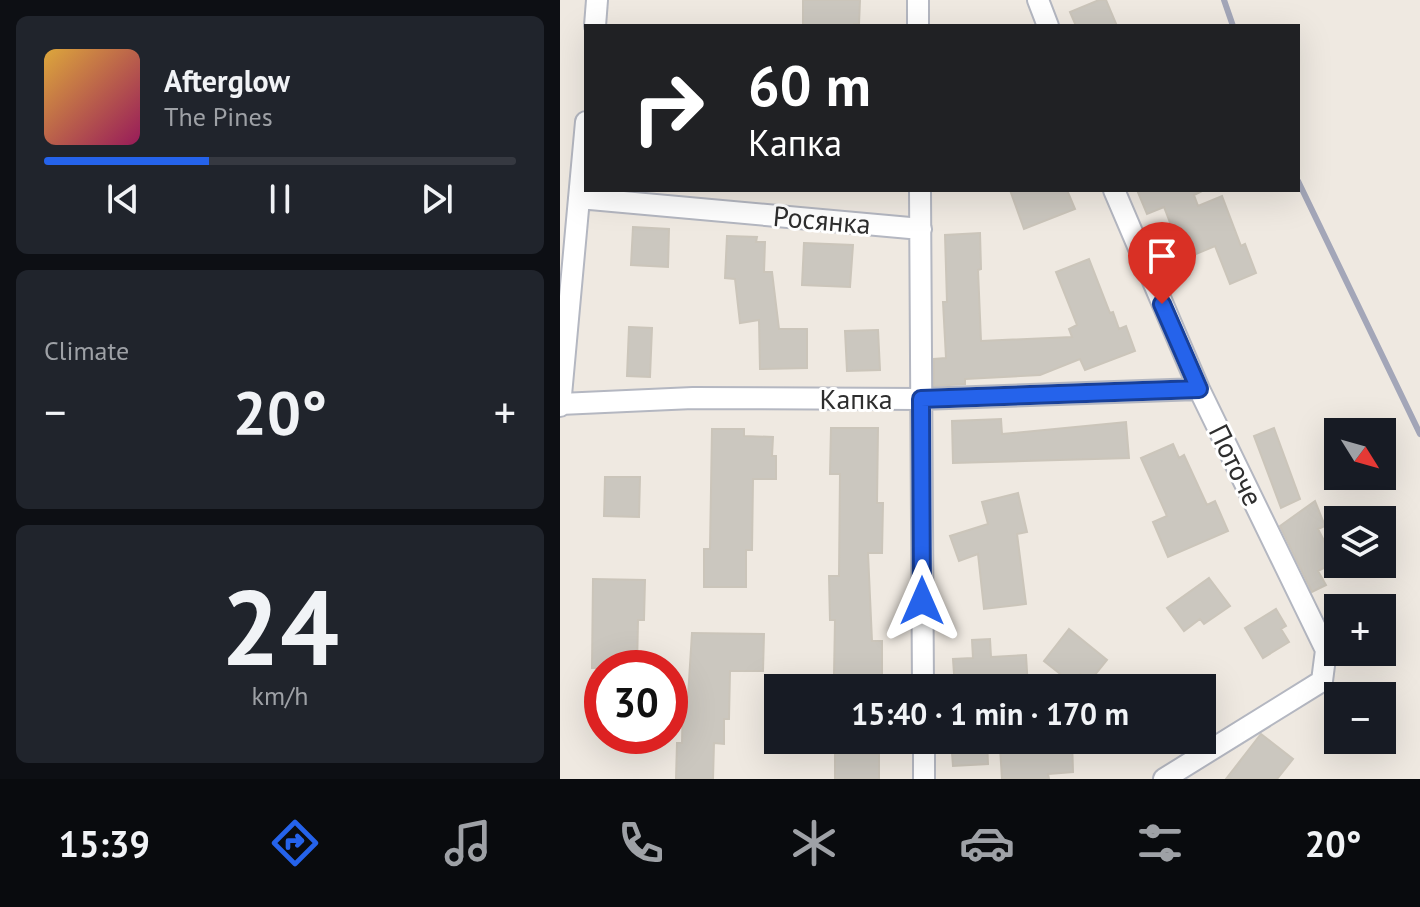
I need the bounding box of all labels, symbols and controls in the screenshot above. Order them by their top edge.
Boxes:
text: 60 m [748,49,871,121]
icon: right [616,56,720,160]
text: Afterglow [164,61,290,100]
text: The Pines [164,100,273,133]
text: Капка [748,119,842,166]
icon: previous [101,177,145,221]
icon: pause [258,177,302,221]
icon: next [415,177,459,221]
street label: Росянка [772,197,872,242]
pin [1128,222,1196,304]
icon: arrive [1140,234,1184,278]
text: Climate [44,334,129,367]
text: 20° [233,373,327,451]
street label: Капка [819,380,893,417]
text: − [44,383,66,440]
text: + [494,383,516,440]
street label: Поточе [1201,418,1272,512]
north arrow [1324,418,1396,490]
map controls [1324,418,1396,754]
button: layers [1324,506,1396,578]
text: 24 [221,559,339,694]
position arrow [880,559,964,643]
button: + [1324,594,1396,666]
speed limit sign: 30 [584,650,688,754]
text: km/h [252,679,309,712]
button: − [1324,682,1396,754]
text: 15:40 · 1 min · 170 m [851,694,1129,733]
icon: directions [267,815,323,871]
icon: music [440,815,496,871]
icon: phone [613,815,669,871]
icon: climate [786,815,842,871]
icon: car [959,815,1015,871]
icon: filters [1132,815,1188,871]
text: 15:39 [59,820,150,867]
text: 20° [1305,820,1361,867]

